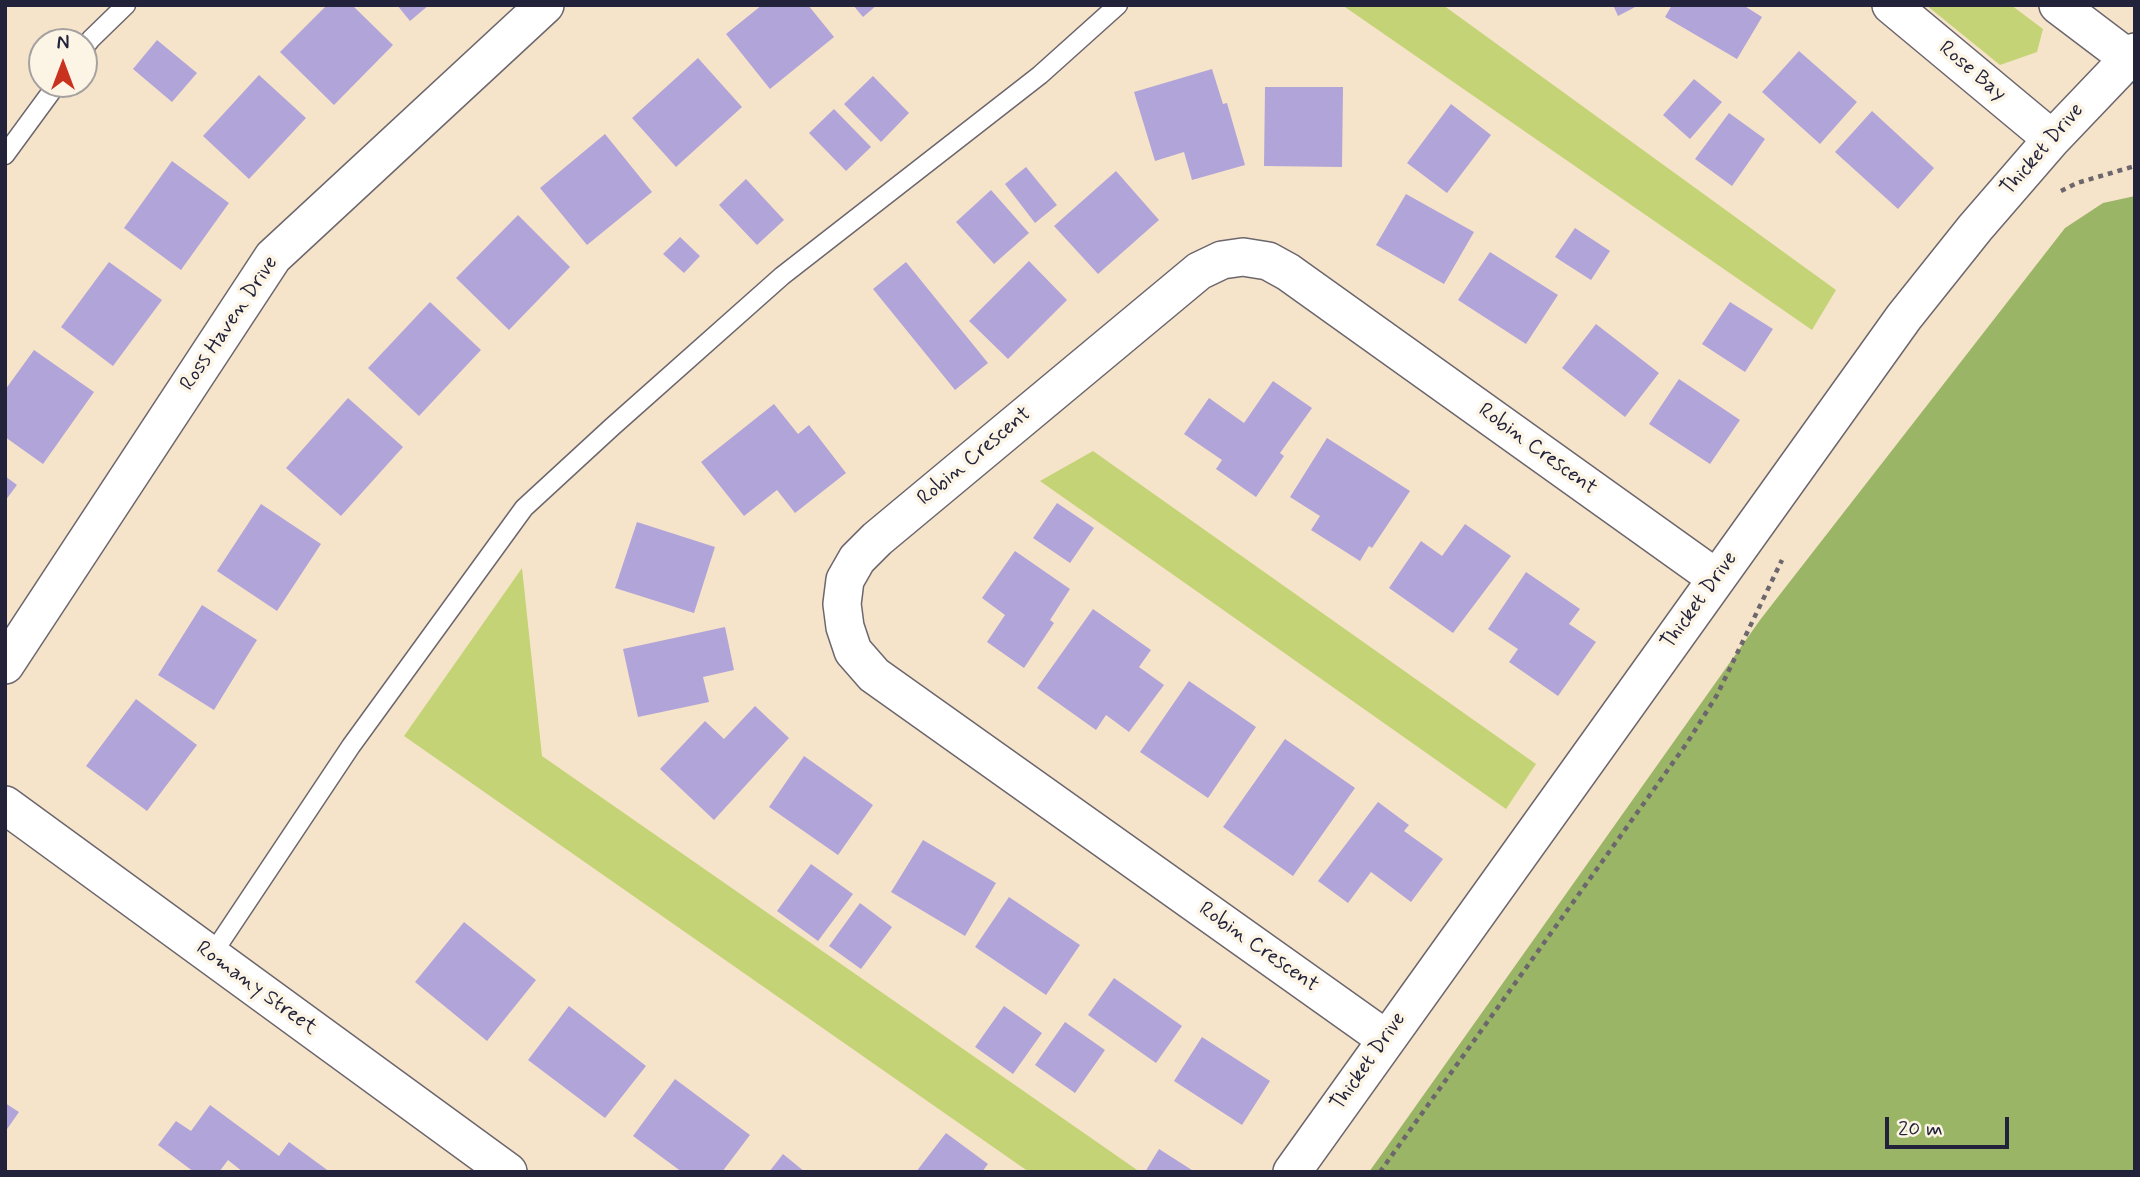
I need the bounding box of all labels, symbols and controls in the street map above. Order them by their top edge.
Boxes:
north arrow [28,28,98,98]
text: N [57,31,69,56]
street label: Rose Bay [1933,36,2011,108]
street label: Thicket Drive [1996,99,2090,201]
street label: Ross Haven Drive [176,252,284,396]
street label: Robin Crescent [1473,398,1601,502]
street label: Robin Crescent [913,402,1037,512]
street label: Thicket Drive [1656,547,1744,655]
street label: Robin Crescent [1193,897,1323,999]
street label: Romany Street [191,937,321,1041]
street label: Thicket Drive [1326,1008,1412,1116]
scale bar [1888,1104,2012,1148]
text: 20 m [1898,1115,1943,1143]

